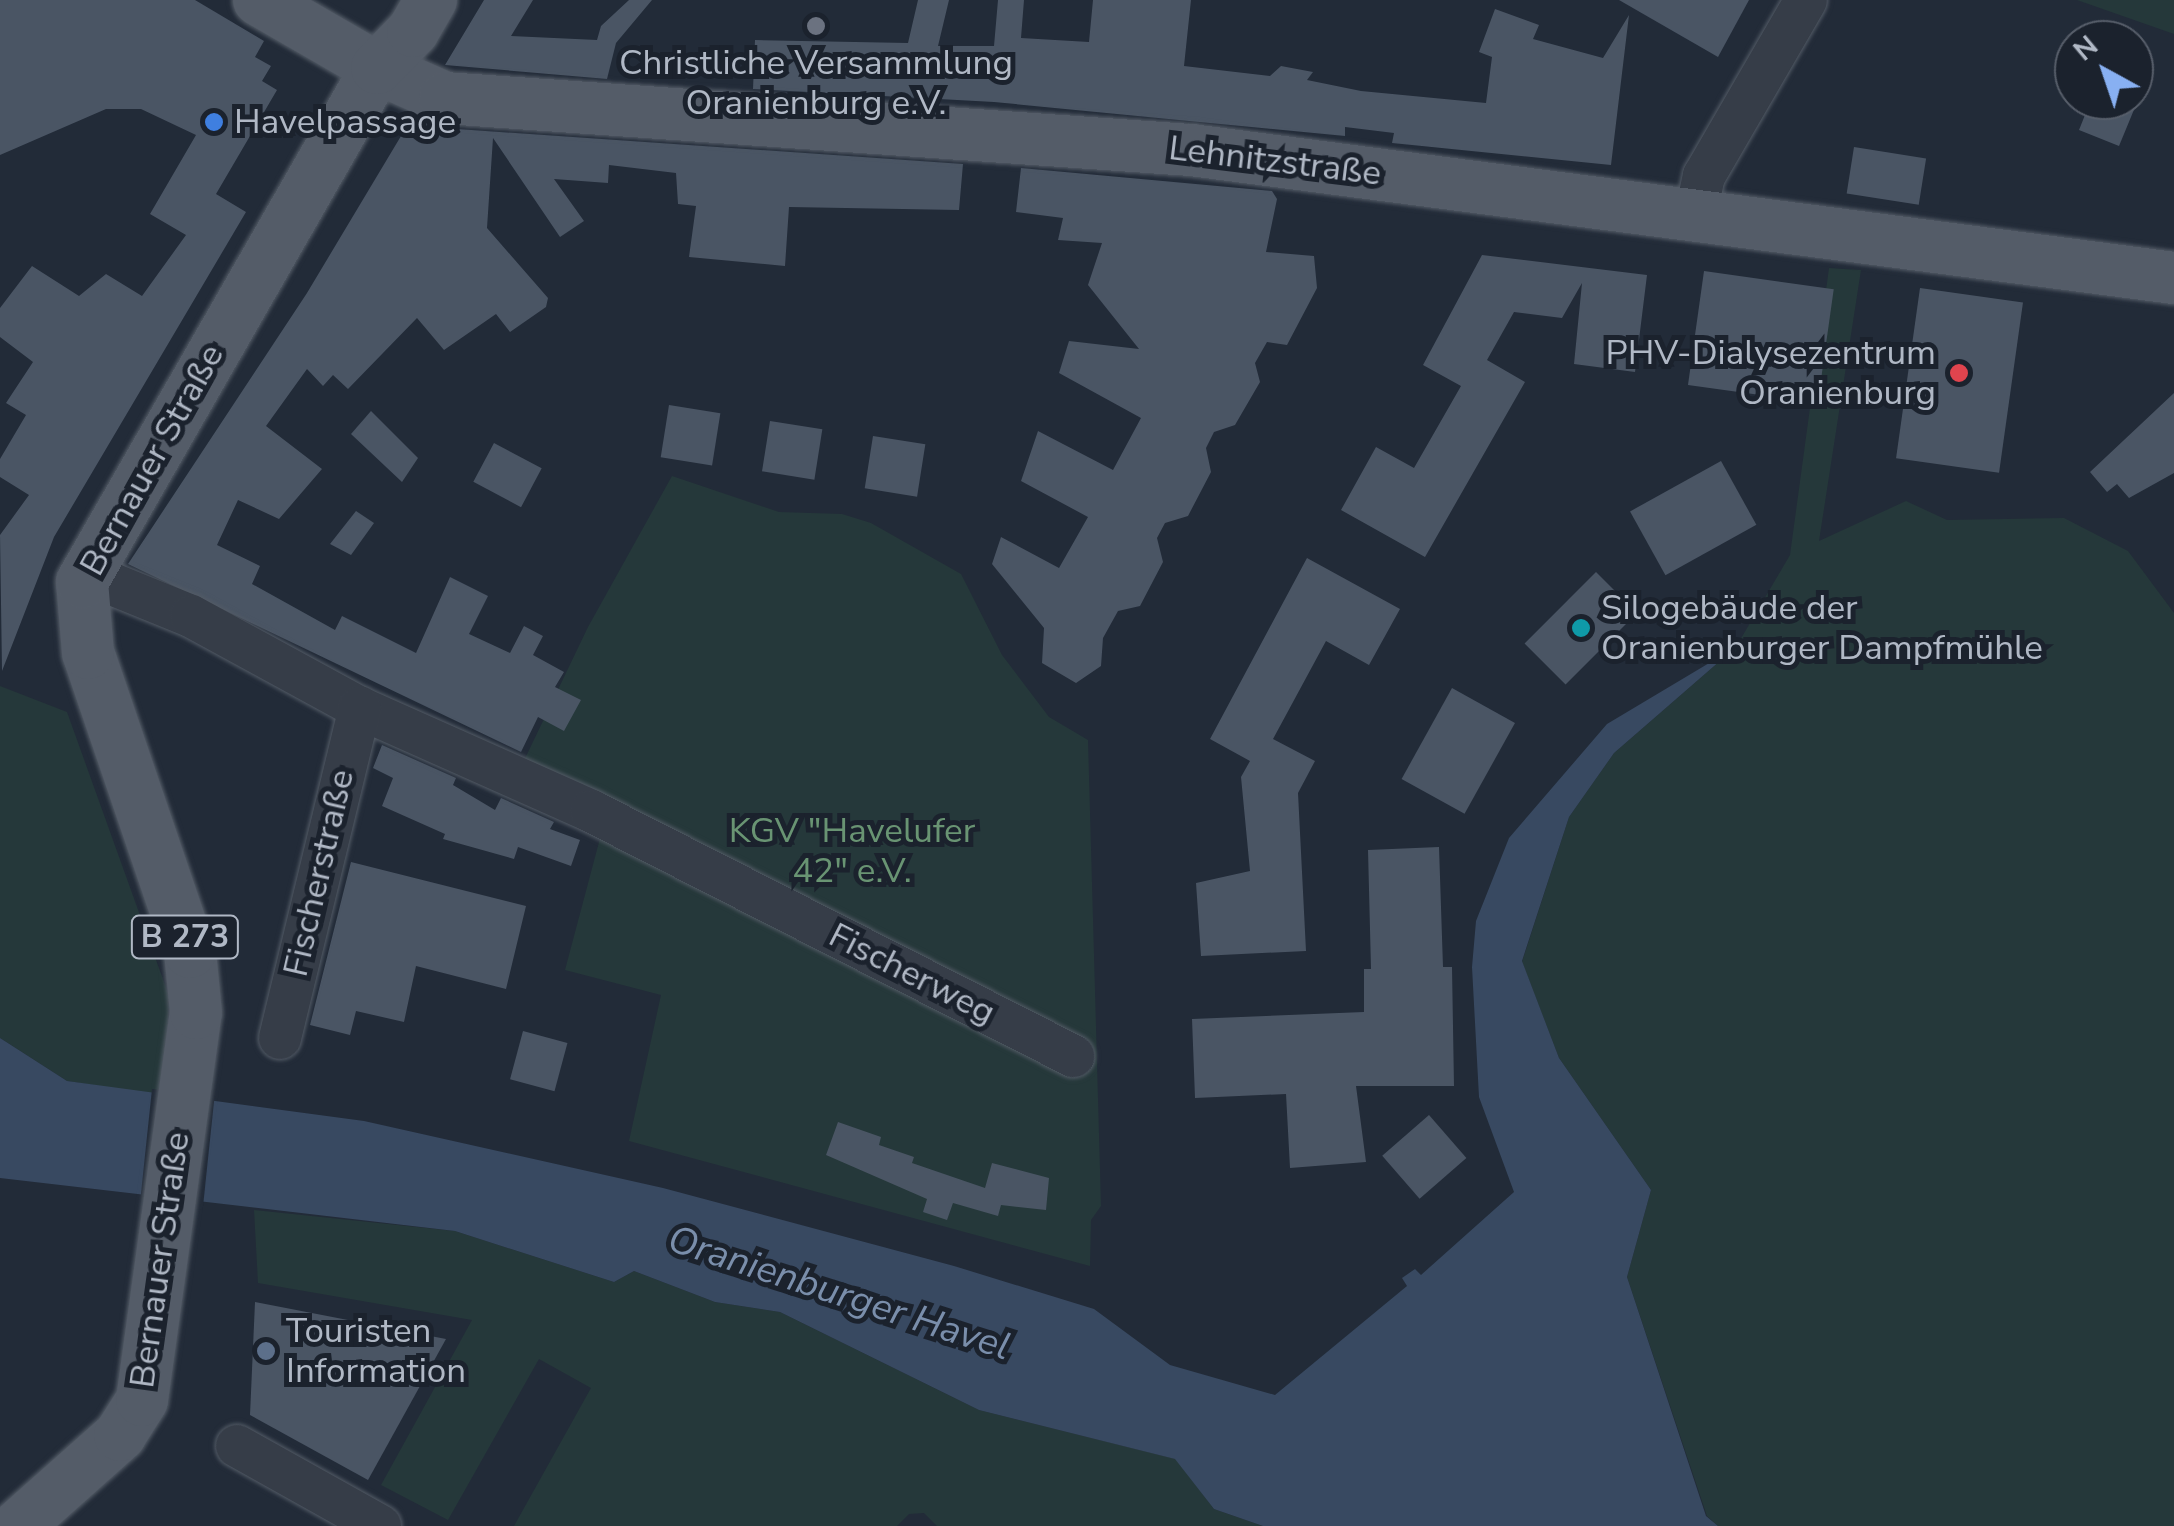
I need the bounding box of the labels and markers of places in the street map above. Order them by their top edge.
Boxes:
marker: Christliche Versammlung Oranienburg e.V. [805,15,827,37]
place label: Christliche Versammlung Oranienburg e.V. [619,42,1013,124]
place label: Havelpassage [234,101,456,143]
marker: Havelpassage [203,111,225,133]
place label: PHV-Dialysezentrum Oranienburg [1606,332,1936,414]
marker: PHV-Dialysezentrum Oranienburg [1946,360,1972,386]
place label: Silogebäude der Oranienburger Dampfmühle [1601,587,2043,669]
marker: Silogebäude der Oranienburger Dampfmühle [1570,617,1592,639]
place label: Touristen Information [286,1310,466,1392]
marker: Touristen Information [255,1340,277,1362]

